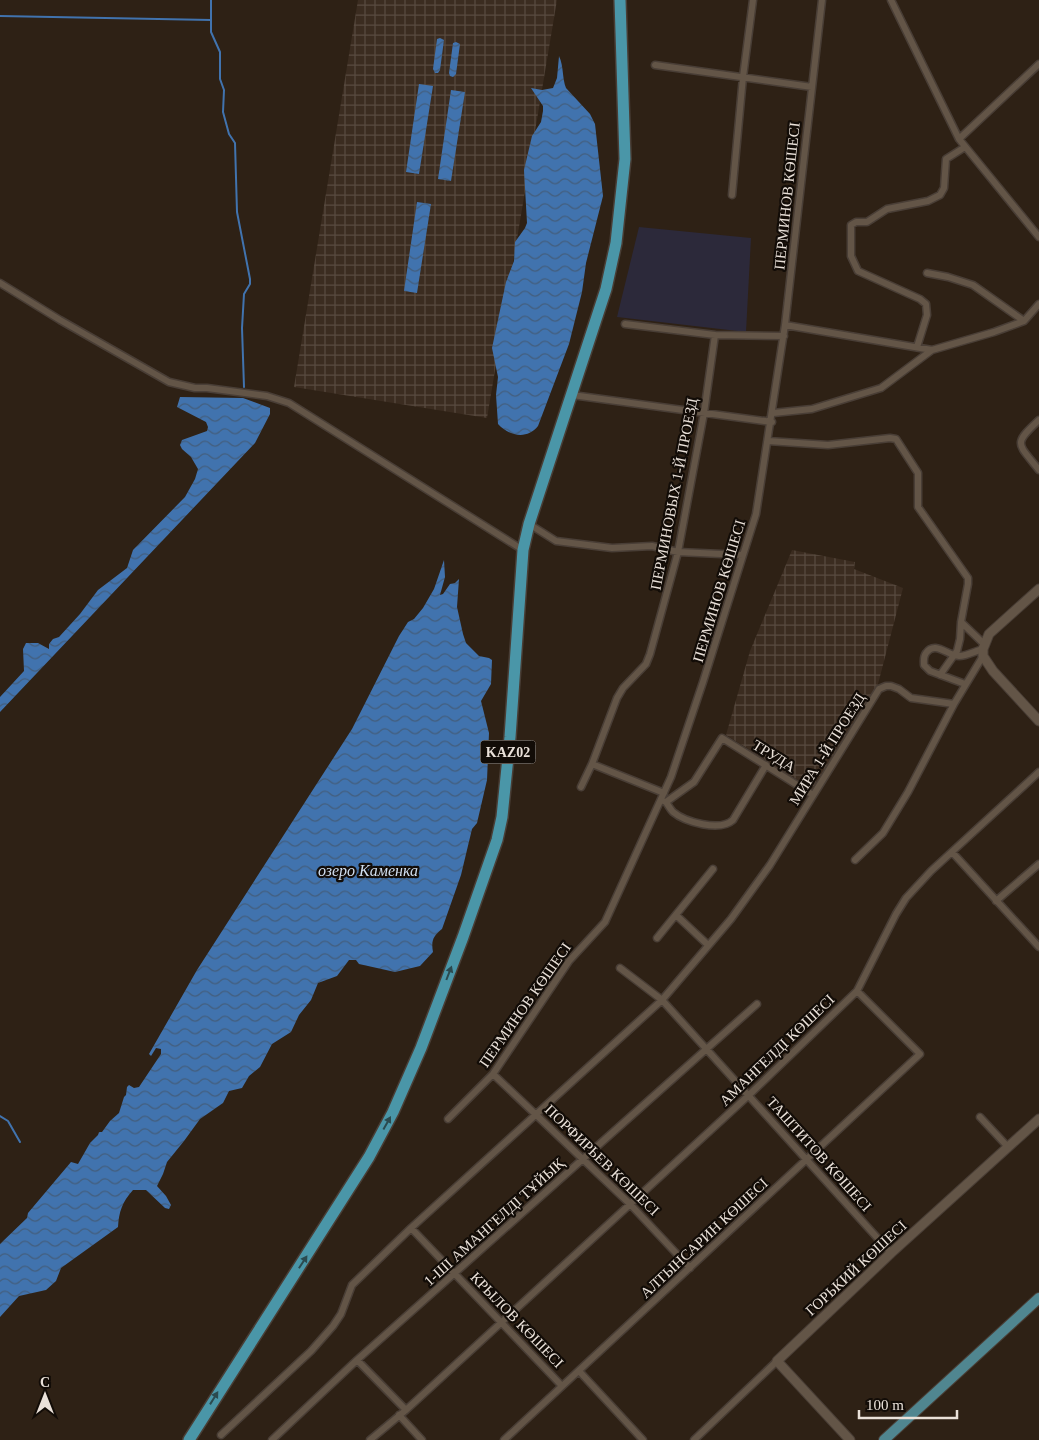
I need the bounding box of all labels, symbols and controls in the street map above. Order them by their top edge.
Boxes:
street label: ПЕРМИНОВ КӨШЕСІ [771,122,803,270]
street label: ПЕРМИНОВЫХ 1-Й ПРОЕЗД [648,397,700,591]
street label: ПЕРМИНОВ КӨШЕСІ [690,518,748,664]
street label: МИРА 1-Й ПРОЕЗД [786,690,868,808]
street label: ТРУДА [750,737,798,775]
road number: KAZ02 [480,740,536,764]
water label: озеро Каменка [318,862,418,880]
street label: ПЕРМИНОВ КӨШЕСІ [476,940,574,1070]
one-way arrow [445,965,453,980]
street label: АМАНГЕЛДІ КӨШЕСІ [716,991,838,1109]
street label: ТАШТИТОВ КӨШЕСІ [764,1094,874,1214]
street label: ПОРФИРЬЕВ КӨШЕСІ [542,1101,662,1219]
one-way arrow [383,1116,391,1130]
street label: 1-ШІ АМАНГЕЛДІ ТҰЙЫҚ [421,1154,568,1289]
street label: АЛТЫНСАРИН КӨШЕСІ [637,1175,771,1301]
street label: ГОРЬКИЙ КӨШЕСІ [802,1217,910,1319]
one-way arrow [298,1255,307,1269]
street label: КРЫЛОВ КӨШЕСІ [467,1269,567,1371]
north arrow [20,1370,70,1420]
text: С [40,1375,50,1390]
scale bar [859,1388,956,1420]
one-way arrow [210,1392,219,1405]
text: 100 m [866,1397,904,1413]

